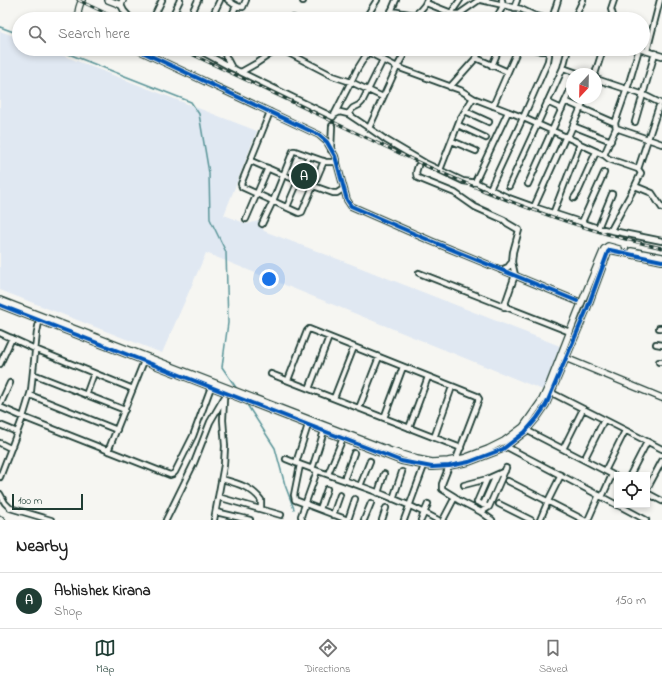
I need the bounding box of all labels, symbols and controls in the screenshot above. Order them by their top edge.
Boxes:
search box [12,12,650,56]
icon: search [26,23,48,45]
text: Search here [58,23,130,45]
north arrow [566,68,602,104]
pin: A [291,161,317,191]
your location [259,269,279,289]
map controls [614,472,650,508]
button: locate [614,472,650,508]
scale bar [12,492,83,511]
text: 100 m [18,493,42,509]
text: Nearby [16,534,68,559]
text: Abhishek Kirana [54,580,151,602]
text: A [25,591,33,610]
text: 150 m [615,591,646,610]
text: Shop [54,602,82,621]
tab: Map [94,637,116,677]
tab: Directions [305,637,351,677]
tab: Saved [539,637,568,677]

